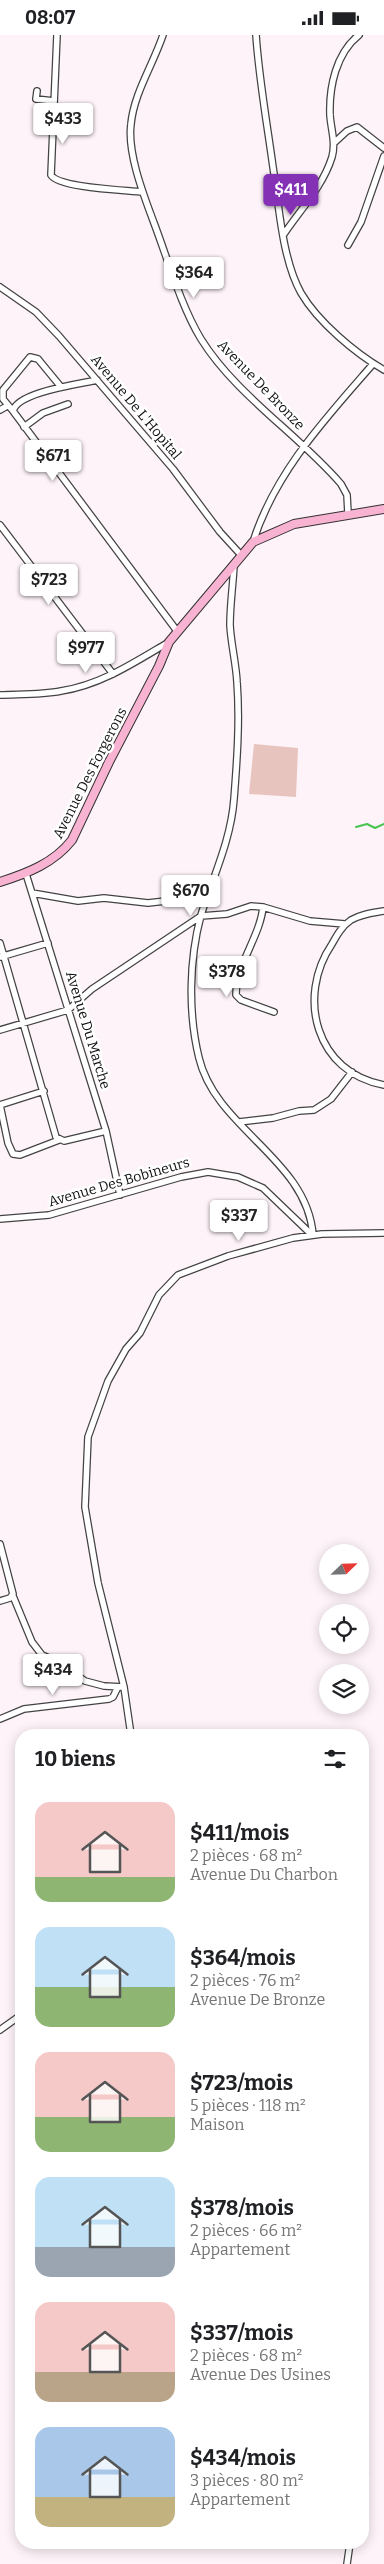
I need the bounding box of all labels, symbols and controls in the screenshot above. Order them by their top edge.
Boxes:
text: 08:07 [25,6,75,29]
pin: $433 [33,103,93,145]
text: $433 [44,109,82,128]
pin: $411 [261,173,321,216]
text: $411 [274,180,308,199]
pin: $364 [164,257,224,299]
text: $364 [175,263,213,282]
street label: Avenue De Bronze [214,337,308,433]
street label: Avenue De L'Hopital [87,351,185,463]
pin: $671 [23,439,83,482]
text: $671 [36,446,70,465]
pin: $723 [19,563,79,606]
text: $723 [31,570,67,589]
pin: $977 [56,631,116,674]
text: $977 [68,638,104,657]
street label: Avenue Des Forgerons [49,705,131,841]
pin: $670 [161,875,221,917]
text: $670 [172,881,210,900]
pin: $378 [197,955,257,998]
text: $378 [209,962,245,981]
street label: Avenue Du Marche [62,969,114,1091]
street label: Avenue Des Bobineurs [46,1154,192,1210]
pin: $337 [209,1199,269,1242]
text: $337 [221,1206,257,1225]
north arrow [319,1544,369,1594]
map controls [319,1544,369,1714]
button: locate [319,1604,369,1654]
pin: $434 [23,1653,83,1696]
text: $434 [34,1660,72,1679]
button: layers [319,1664,369,1714]
icon: filters [321,1745,349,1773]
text: 10 biens [35,1746,116,1772]
text: $411/mois [190,1820,289,1846]
icon: home [75,1822,135,1882]
text: 2 pièces · 68 m² [190,1846,302,1865]
text: Avenue Du Charbon [190,1865,338,1884]
text: $364/mois [190,1945,296,1971]
icon: home [75,1947,135,2007]
text: 2 pièces · 76 m² [190,1971,300,1990]
text: Avenue De Bronze [190,1990,325,2009]
text: $723/mois [190,2070,293,2096]
icon: home [75,2072,135,2132]
text: 5 pièces · 118 m² [190,2096,306,2115]
text: Maison [190,2115,245,2134]
text: $378/mois [190,2195,294,2221]
icon: home [75,2197,135,2257]
text: 2 pièces · 66 m² [190,2221,302,2240]
text: Appartement [190,2240,290,2259]
text: $337/mois [190,2320,293,2346]
icon: home [75,2322,135,2382]
text: 2 pièces · 68 m² [190,2346,302,2365]
text: Avenue Des Usines [190,2365,331,2384]
text: $434/mois [190,2445,296,2471]
icon: home [75,2447,135,2507]
text: 3 pièces · 80 m² [190,2471,304,2490]
text: Appartement [190,2490,290,2509]

